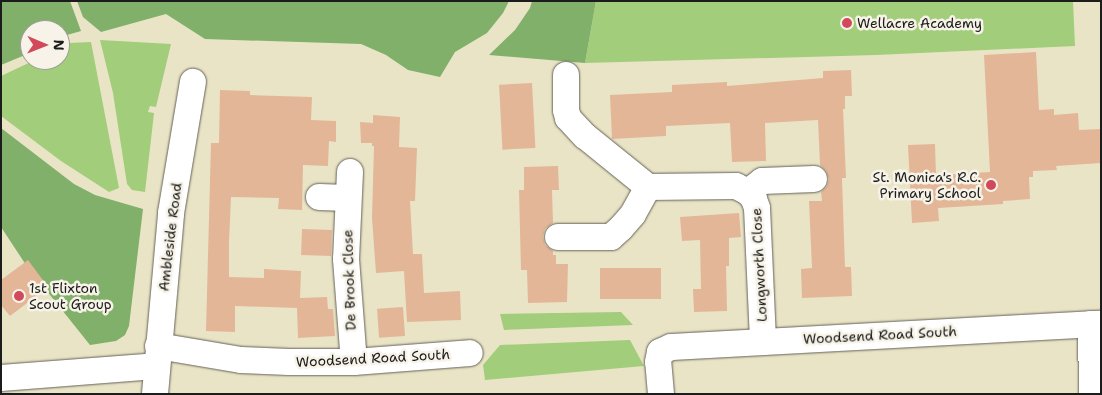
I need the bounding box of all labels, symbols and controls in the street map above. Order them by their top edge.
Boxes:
place label: Wellacre Academy [857,15,982,31]
marker: Wellacre Academy [841,17,853,29]
north arrow [20,20,70,70]
text: N [50,40,68,51]
place label: St. Monica's R.C. Primary School [872,169,981,202]
marker: St. Monica's R.C. Primary School [985,179,997,191]
street label: Ambleside Road [155,182,185,292]
street label: Longworth Close [748,208,770,322]
street label: De Brook Close [339,229,359,331]
place label: 1st Flixton Scout Group [29,280,112,312]
marker: 1st Flixton Scout Group [13,290,25,302]
street label: Woodsend Road South [803,323,957,347]
street label: Woodsend Road South [296,346,450,370]

